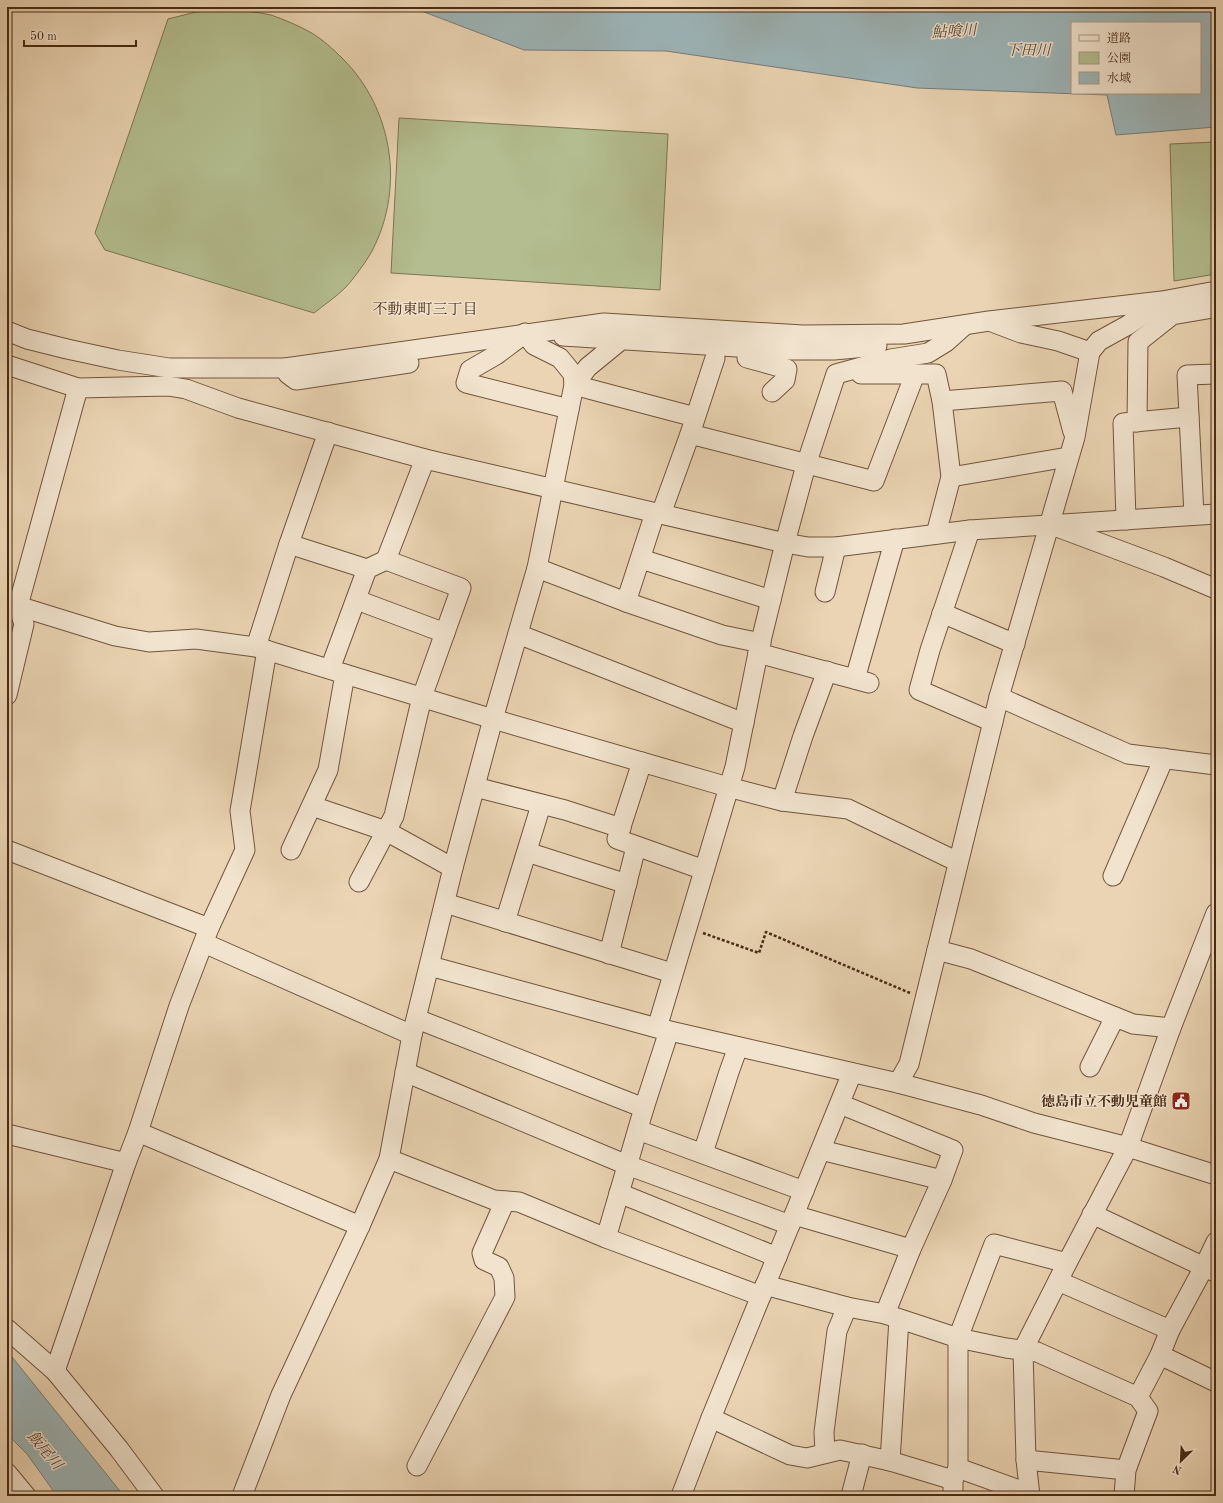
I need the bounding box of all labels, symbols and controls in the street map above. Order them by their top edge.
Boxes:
scale bar [24,22,136,48]
water label: 鮎喰川 [931,22,979,41]
legend [1071,22,1201,94]
text: 50 m [30,30,57,43]
text: 道路 [1107,31,1131,45]
water label: 下田川 [1005,42,1052,59]
text: 公園 [1107,52,1131,65]
text: 水域 [1107,71,1131,85]
district label: 不動東町三丁目 [372,301,478,318]
public building icon: 徳島市立不動児童館 [1170,1090,1192,1112]
place label: 徳島市立不動児童館 [1041,1094,1167,1109]
water label: 飯尾川 [24,1428,67,1475]
north arrow [1161,1441,1201,1481]
text: N [1171,1462,1184,1475]

